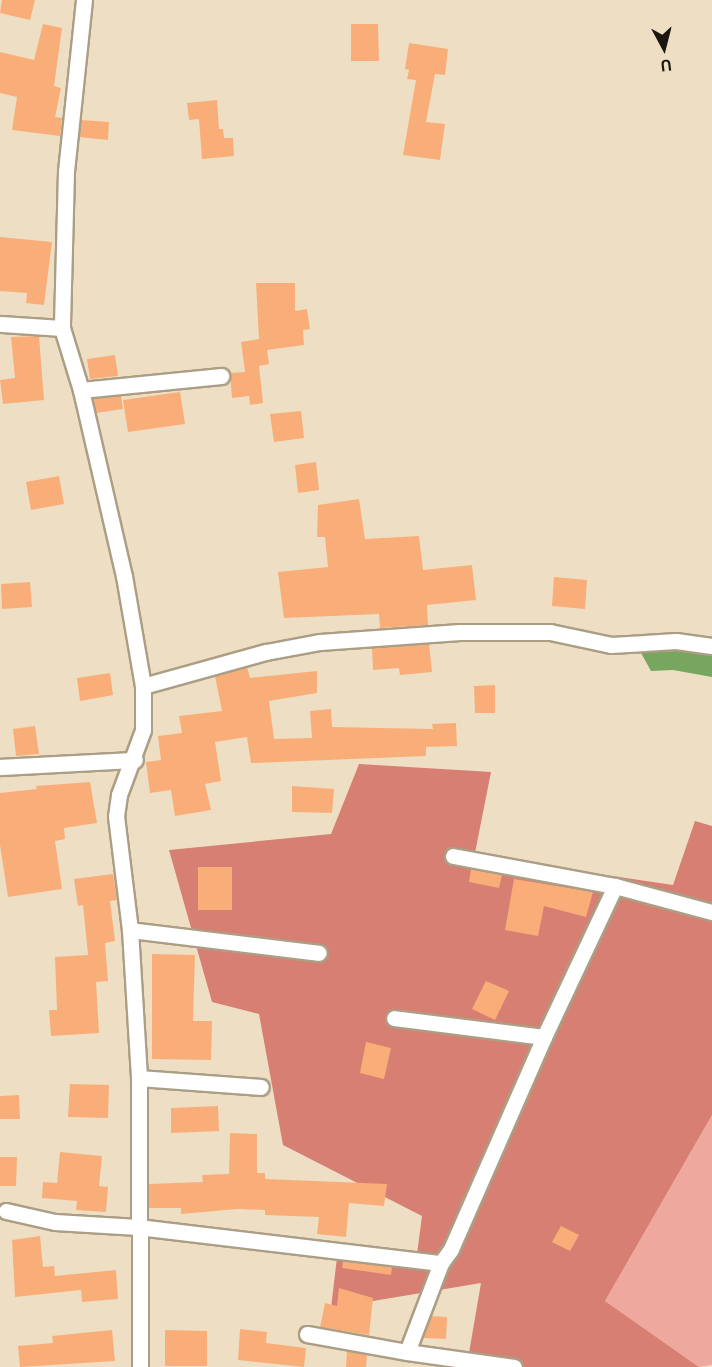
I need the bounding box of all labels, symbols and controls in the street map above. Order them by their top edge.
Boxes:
north arrow [634,18,694,78]
text: U [660,56,673,75]

